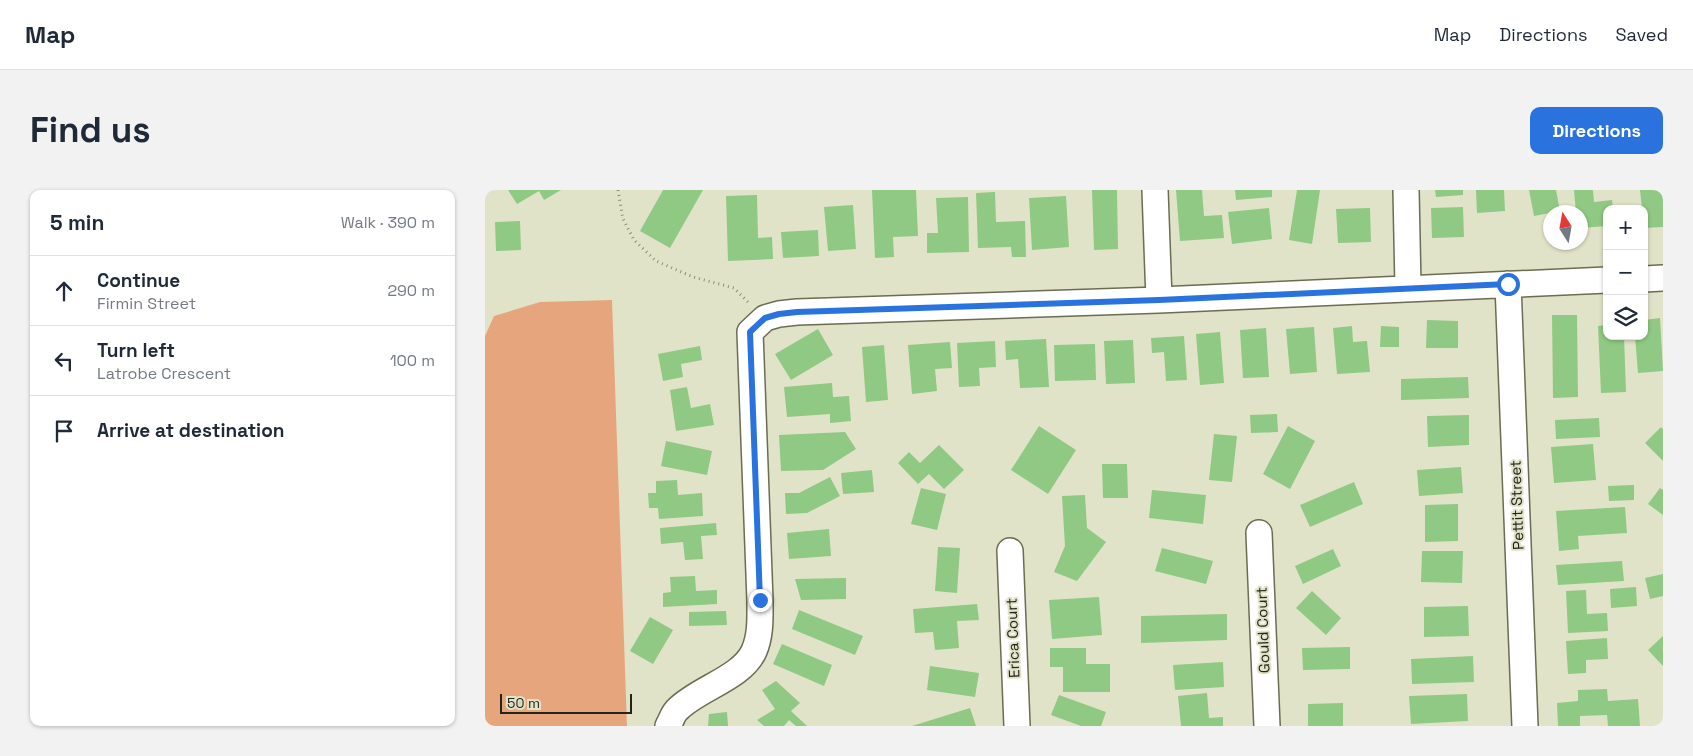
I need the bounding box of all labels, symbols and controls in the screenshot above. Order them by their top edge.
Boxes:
text: Map [25,19,75,50]
text: Map [1434,23,1471,46]
text: Directions [1499,23,1588,46]
text: Saved [1616,23,1668,46]
button: Directions [1530,107,1663,154]
text: Find us [30,108,151,152]
north arrow [1543,205,1588,250]
map controls [1603,205,1648,340]
button: + [1603,205,1648,250]
text: 5 min [50,209,104,236]
text: Walk · 390 m [341,212,435,233]
button: − [1603,250,1648,295]
text: Continue [97,268,180,293]
route start [1497,273,1520,296]
icon: ahead [50,277,78,305]
text: 290 m [387,280,435,301]
text: Firmin Street [97,293,196,314]
button: layers [1603,295,1648,340]
text: Turn left [97,338,175,363]
icon: left [50,347,78,375]
text: 100 m [390,350,435,371]
text: Latrobe Crescent [97,363,231,384]
icon: arrive [50,417,78,445]
text: Arrive at destination [97,418,285,443]
street label: Pettit Street [1505,460,1528,550]
street label: Gould Court [1251,587,1273,673]
route end [749,589,772,612]
street label: Erica Court [1002,598,1023,678]
scale bar [500,691,633,714]
text: 50 m [507,694,540,712]

